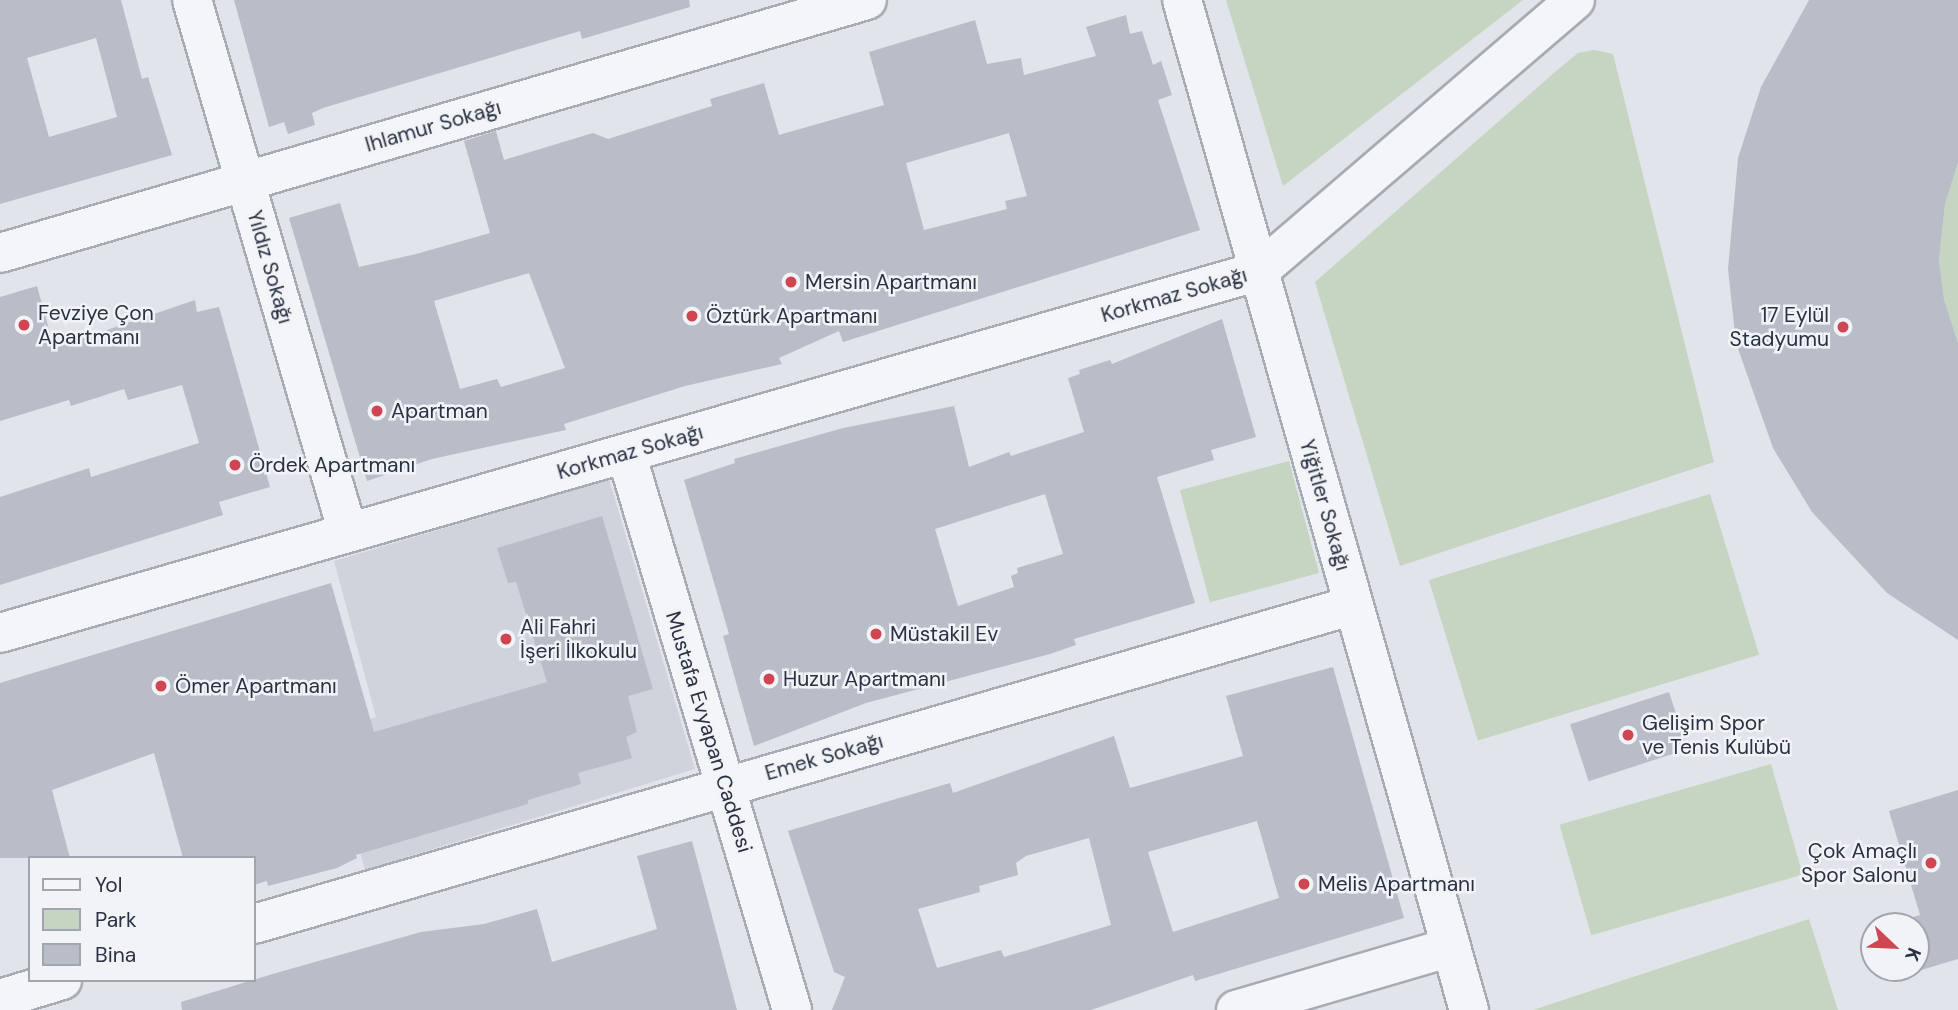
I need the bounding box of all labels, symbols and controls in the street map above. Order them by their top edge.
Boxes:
street label: Ihlamur Sokağı [362,95,504,157]
street label: Yıldız Sokağı [242,207,298,327]
street label: Korkmaz Sokağı [1098,262,1250,328]
place label: Mersin Apartmanı [805,269,977,295]
marker: Mersin Apartmanı [783,274,799,290]
place label: Fevziye Çon Apartmanı [38,300,154,350]
place label: 17 Eylül Stadyumu [1730,302,1829,352]
place label: Öztürk Apartmanı [706,303,877,329]
marker: Öztürk Apartmanı [684,308,700,324]
marker: Fevziye Çon Apartmanı [16,317,32,333]
marker: 17 Eylül Stadyumu [1835,319,1851,335]
place label: Apartman [391,398,488,424]
marker: Apartman [369,403,385,419]
street label: Korkmaz Sokağı [554,419,706,485]
street label: Yiğitler Sokağı [1294,437,1356,573]
place label: Ördek Apartmanı [249,452,415,478]
marker: Ördek Apartmanı [227,457,243,473]
street label: Mustafa Evyapan Caddesi [660,608,758,856]
place label: Ali Fahri İşeri İlkokulu [520,614,637,664]
place label: Müstakil Ev [890,621,998,647]
marker: Müstakil Ev [868,626,884,642]
marker: Ali Fahri İşeri İlkokulu [498,631,514,647]
place label: Huzur Apartmanı [783,666,946,692]
marker: Huzur Apartmanı [761,671,777,687]
place label: Ömer Apartmanı [175,673,337,699]
marker: Ömer Apartmanı [153,678,169,694]
place label: Gelişim Spor ve Tenis Kulübü [1642,710,1791,760]
marker: Gelişim Spor ve Tenis Kulübü [1620,727,1636,743]
street label: Emek Sokağı [762,728,886,786]
place label: Çok Amaçlı Spor Salonu [1801,838,1917,888]
marker: Çok Amaçlı Spor Salonu [1923,855,1939,871]
legend [28,856,256,982]
text: Yol [95,871,123,899]
place label: Melis Apartmanı [1318,871,1475,897]
marker: Melis Apartmanı [1296,876,1312,892]
text: Park [95,906,136,934]
north arrow [1860,912,1930,982]
text: Bina [95,941,136,969]
text: K [1899,944,1927,965]

